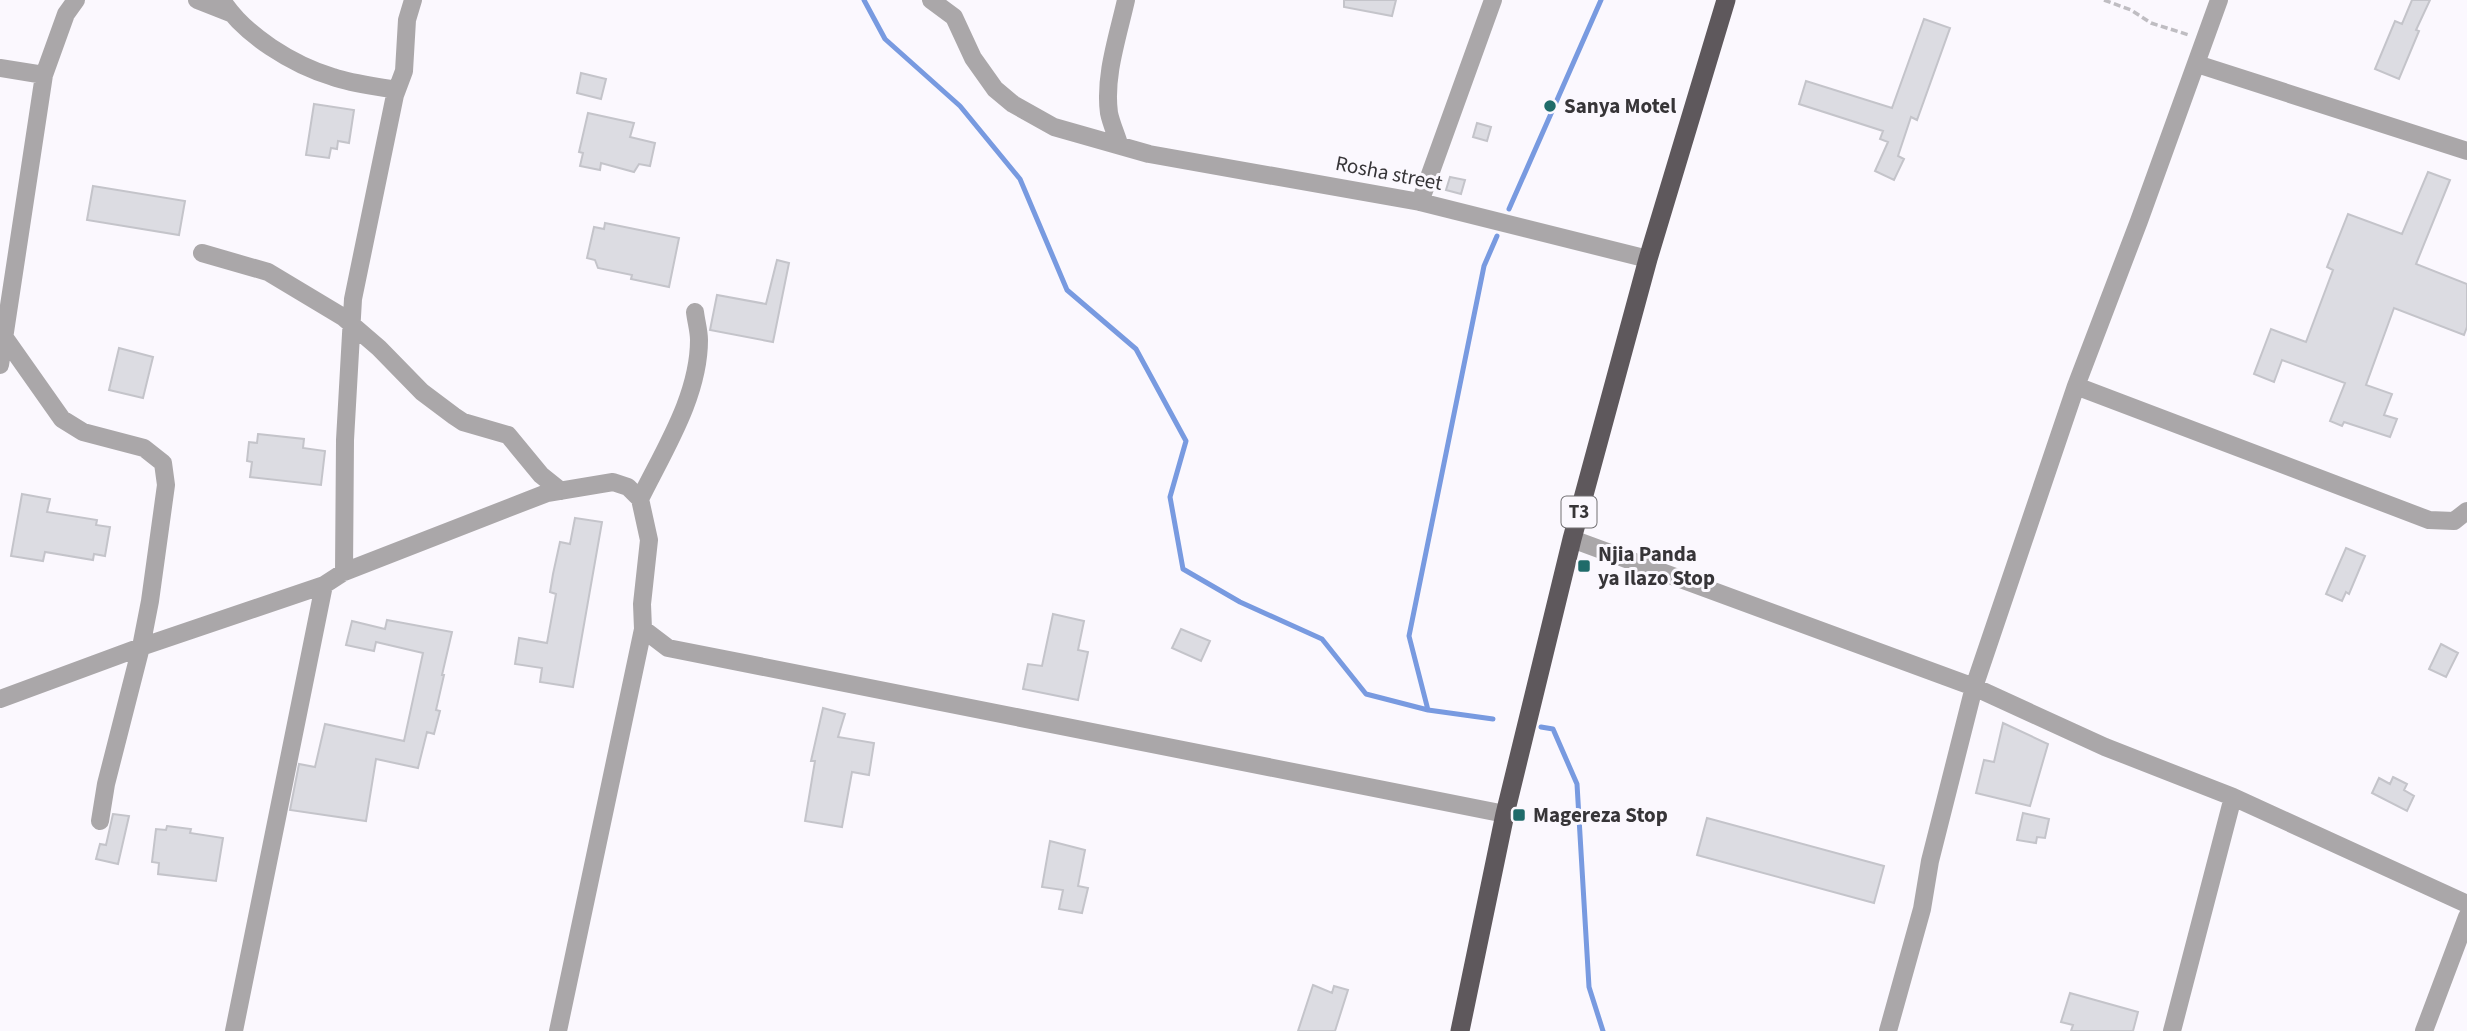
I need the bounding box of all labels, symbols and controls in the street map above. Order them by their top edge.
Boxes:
place label: Sanya Motel [1564,91,1676,121]
marker: Sanya Motel [1542,98,1558,114]
street label: Rosha street [1333,148,1445,198]
road number: T3 [1562,496,1596,527]
place label: Njia Panda ya Ilazo Stop [1598,539,1715,593]
marker: Njia Panda ya Ilazo Stop [1576,558,1592,574]
place label: Magereza Stop [1533,800,1668,830]
marker: Magereza Stop [1511,807,1527,823]

